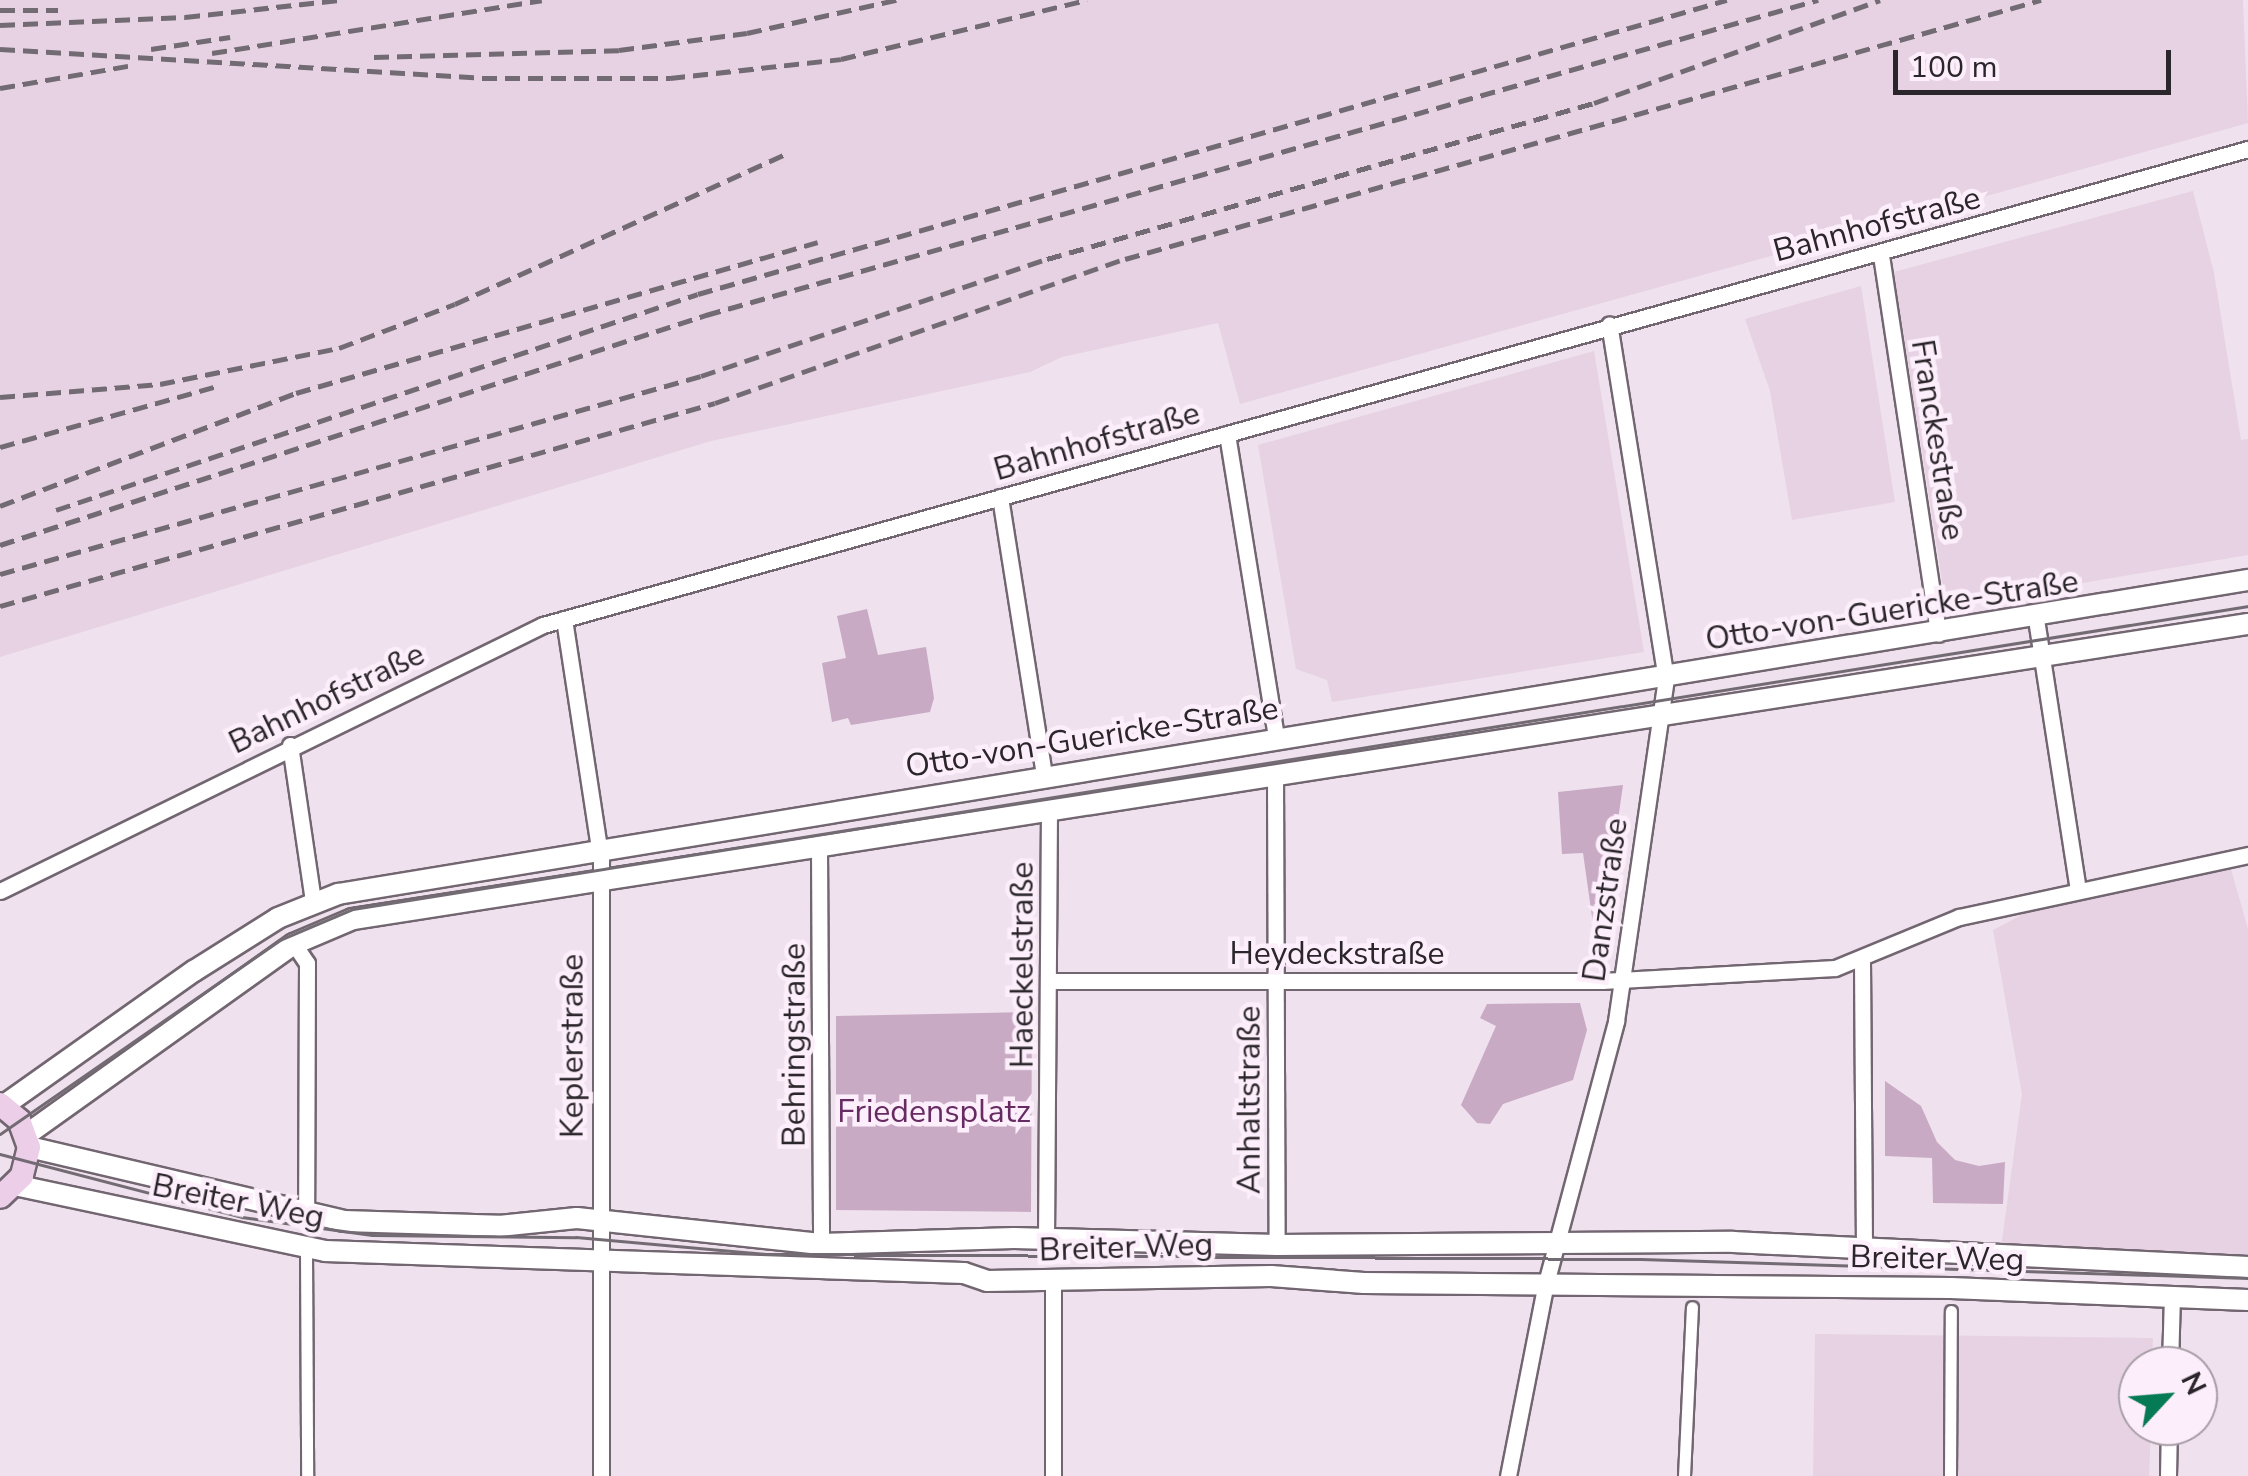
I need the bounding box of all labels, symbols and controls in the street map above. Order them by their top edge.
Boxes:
scale bar [1898,30,2176,92]
text: 100 m [1910,47,1997,88]
street label: Bahnhofstraße [1769,179,1985,271]
street label: Franckestraße [1902,337,1972,543]
street label: Bahnhofstraße [990,394,1204,490]
street label: Otto-von-Guericke-Straße [1703,563,2081,659]
street label: Bahnhofstraße [223,635,431,763]
street label: Otto-von-Guericke-Straße [903,690,1281,786]
street label: Danzstraße [1576,816,1636,984]
street label: Haeckelstraße [1004,862,1042,1068]
street label: Heydeckstraße [1230,935,1444,973]
street label: Behringstraße [776,943,814,1147]
street label: Keplerstraße [554,954,592,1138]
street label: Anhaltstraße [1231,1006,1269,1194]
park label: Friedensplatz [837,1093,1031,1131]
street label: Breiter Weg [149,1167,327,1237]
street label: Breiter Weg [1038,1226,1214,1270]
street label: Breiter Weg [1850,1238,2024,1280]
north arrow [2118,1346,2218,1446]
text: N [2171,1366,2215,1401]

